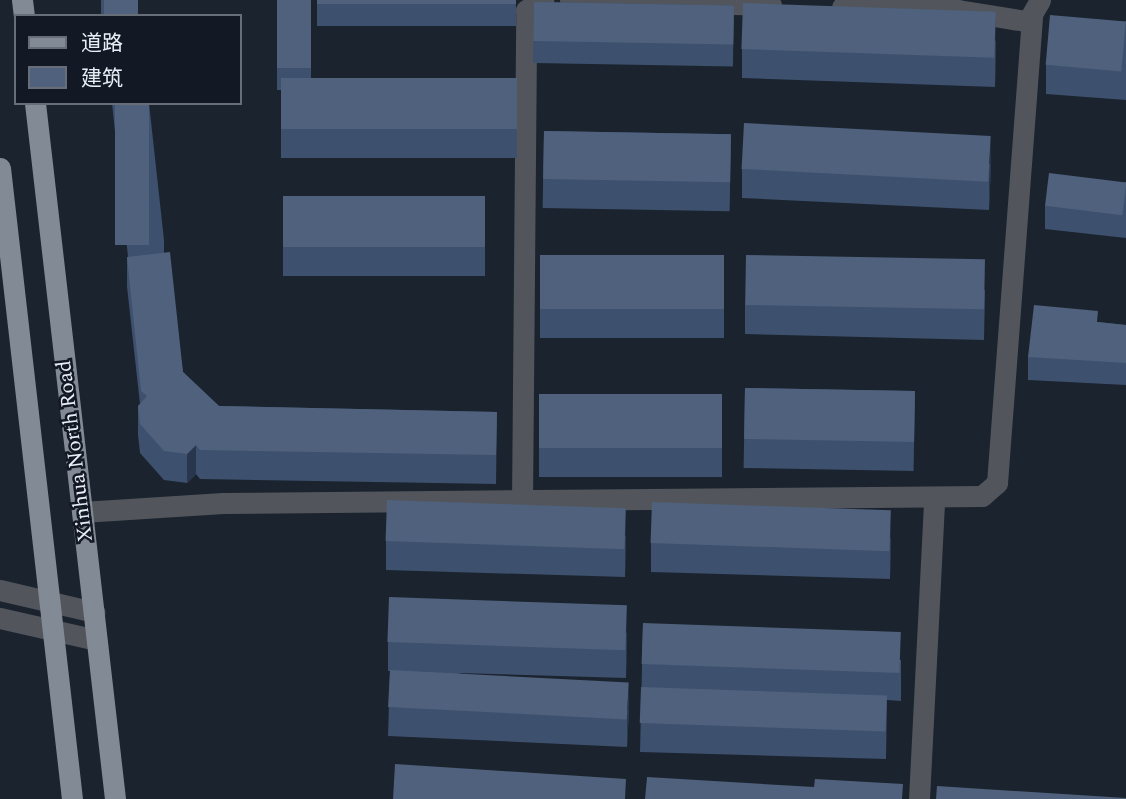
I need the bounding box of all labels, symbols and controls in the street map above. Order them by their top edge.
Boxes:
legend [14,14,242,105]
text: 道路 [81,28,123,60]
text: 建筑 [81,63,123,95]
street label: Xinhua North Road [51,359,99,543]

